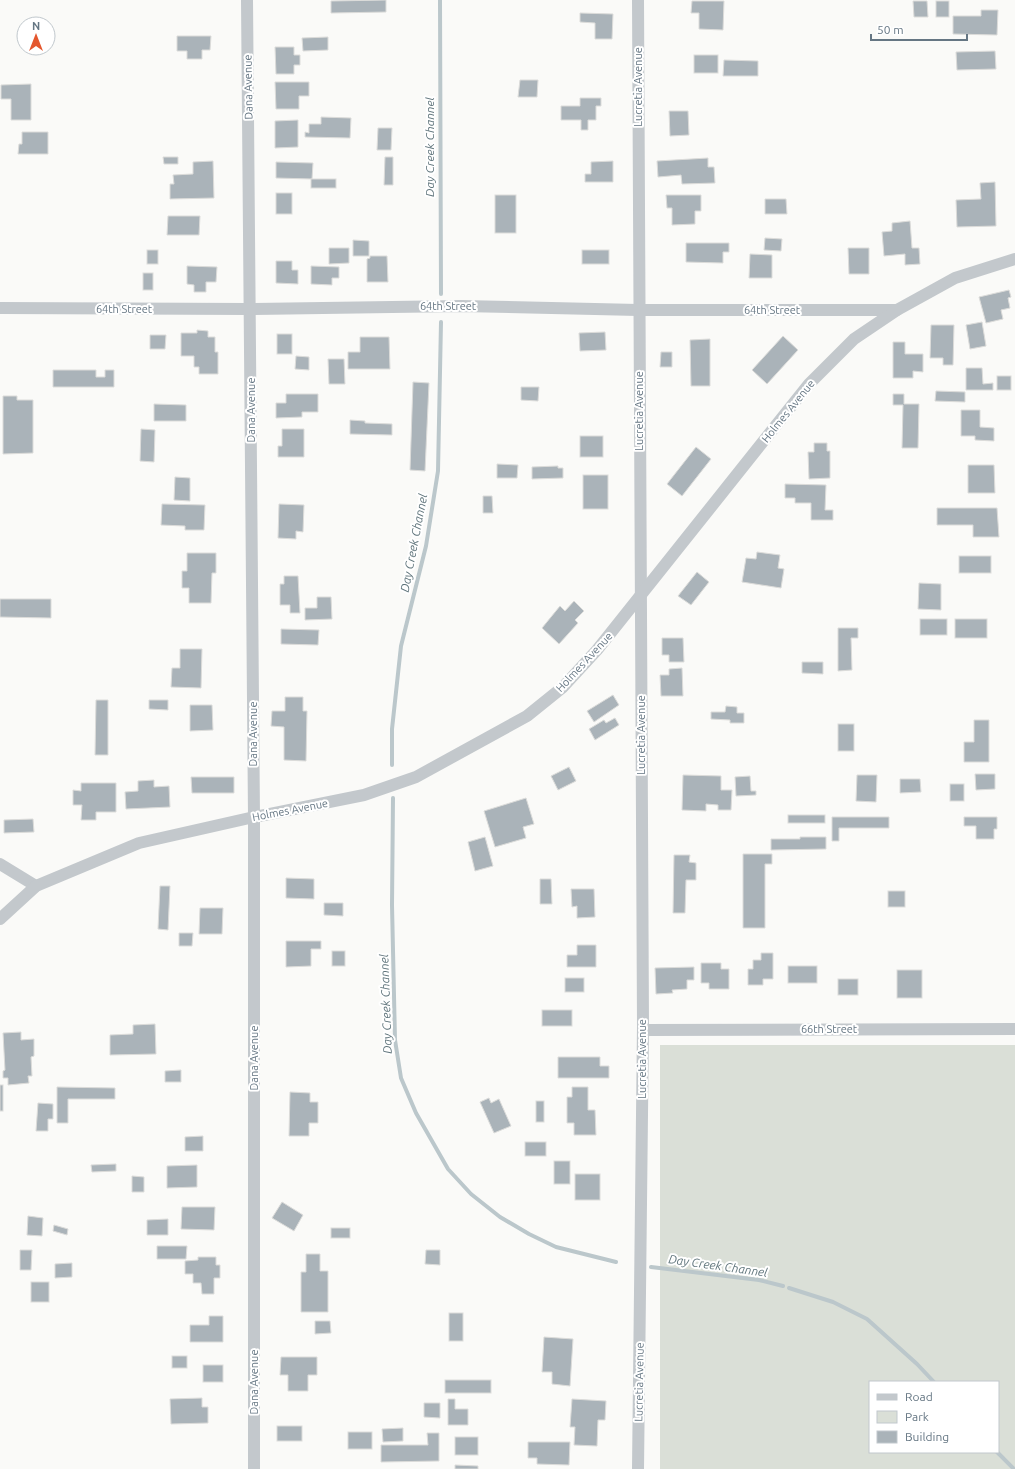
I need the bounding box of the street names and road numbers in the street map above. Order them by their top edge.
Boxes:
street label: Lucretia Avenue [632,47,644,127]
street label: Dana Avenue [241,54,255,120]
street label: 64th Street [420,300,477,312]
street label: 64th Street [96,303,153,315]
street label: 64th Street [744,304,801,316]
street label: Lucretia Avenue [633,371,645,451]
street label: Holmes Avenue [759,377,817,445]
street label: Dana Avenue [245,378,257,442]
street label: Holmes Avenue [553,630,615,694]
street label: Lucretia Avenue [635,695,647,775]
street label: Dana Avenue [247,702,259,766]
street label: Holmes Avenue [251,797,329,823]
street label: Lucretia Avenue [636,1019,648,1099]
street label: 66th Street [801,1023,858,1035]
street label: Dana Avenue [248,1026,260,1090]
street label: Lucretia Avenue [632,1342,646,1422]
street label: Dana Avenue [248,1350,260,1414]

